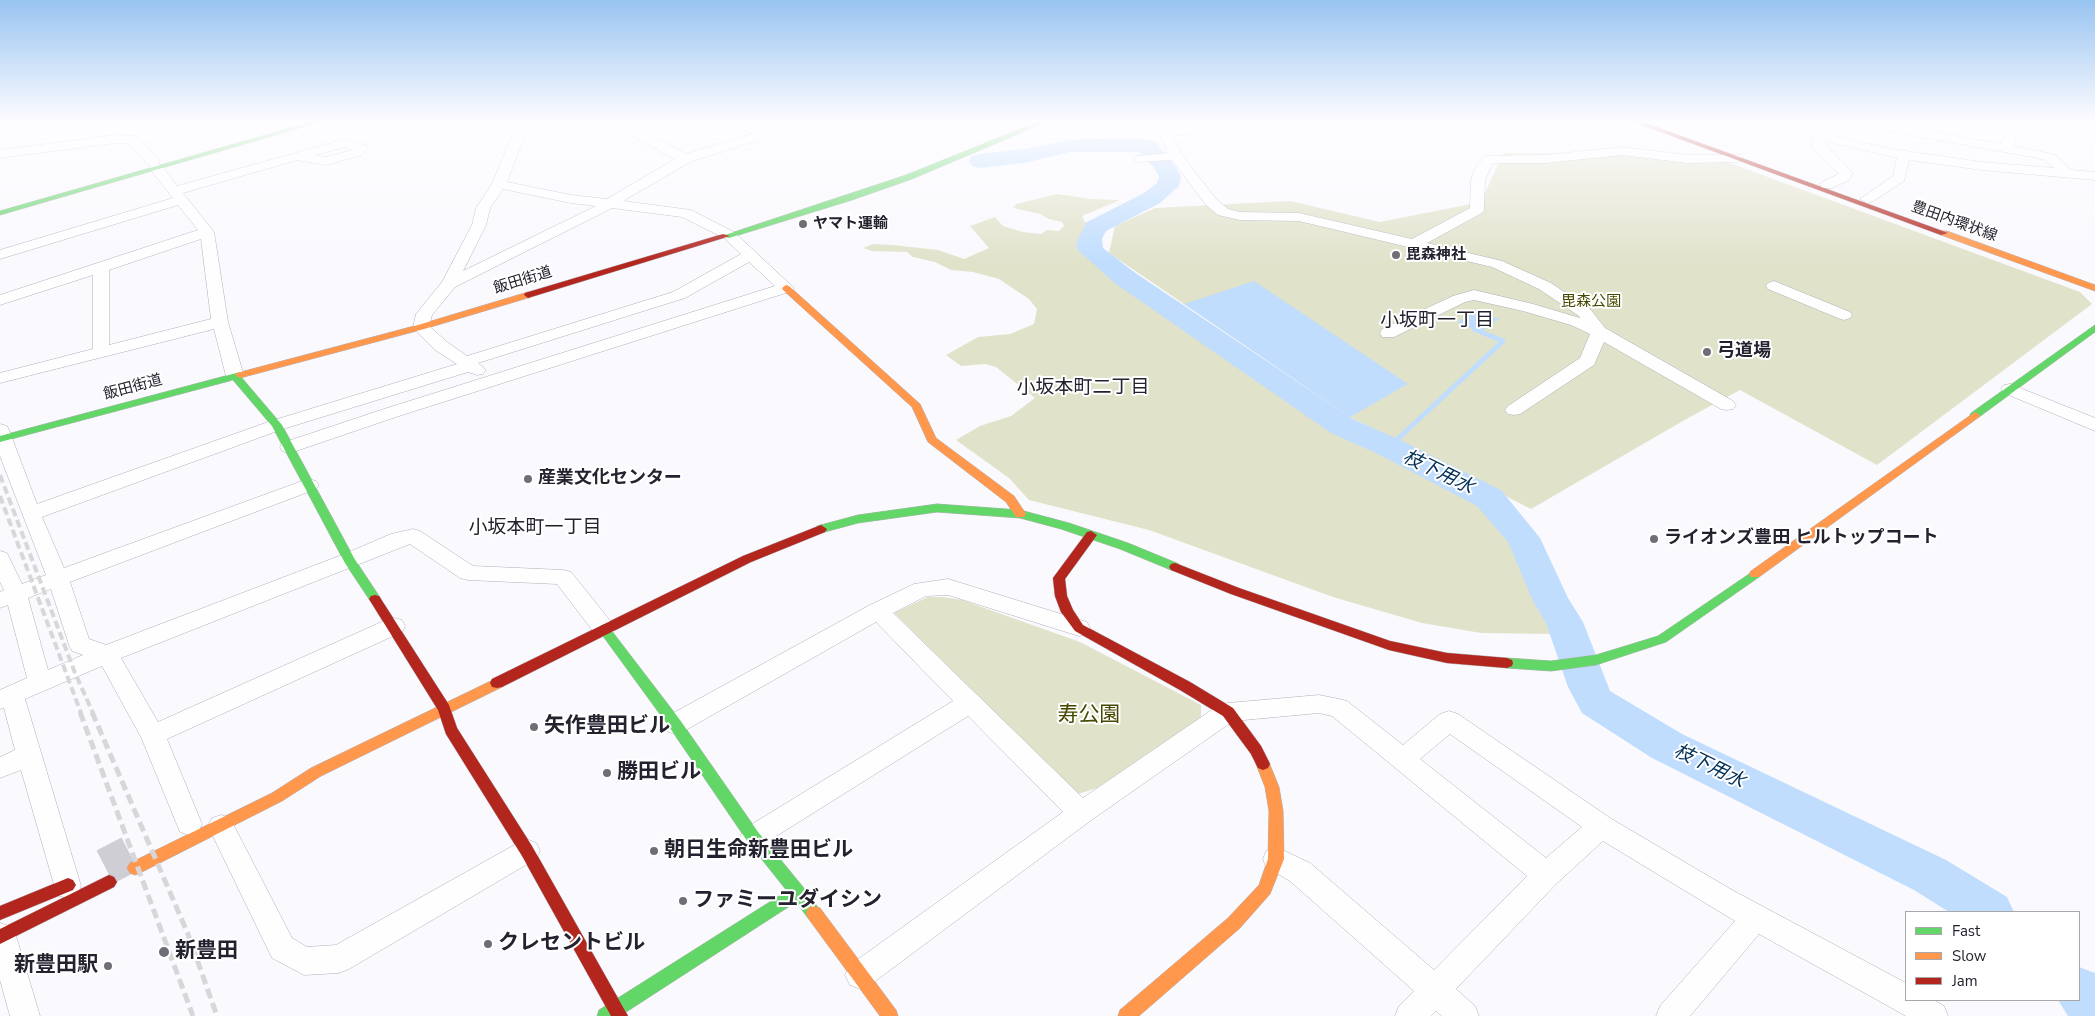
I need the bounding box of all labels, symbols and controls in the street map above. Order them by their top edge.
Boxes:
street label: 豊田内環状線 [1909,198,1999,246]
place label: ヤマト運輸 [813,215,888,233]
marker: ヤマト運輸 [797,218,809,230]
place label: 毘森神社 [1406,246,1466,264]
marker: 毘森神社 [1390,249,1402,261]
street label: 飯田街道 [492,264,554,298]
park label: 毘森公園 [1561,293,1621,311]
district label: 小坂町一丁目 [1380,310,1494,332]
place label: 弓道場 [1717,341,1771,363]
marker: 弓道場 [1701,346,1713,358]
street label: 飯田街道 [102,372,164,404]
district label: 小坂本町二丁目 [1017,377,1149,399]
water label: 枝下用水 [1399,446,1477,500]
place label: 産業文化センター [538,468,682,490]
marker: 産業文化センター [522,473,534,485]
district label: 小坂本町一丁目 [469,517,601,539]
place label: ライオンズ豊田 ヒルトップコート [1664,528,1939,550]
marker: ライオンズ豊田 ヒルトップコート [1648,533,1660,545]
park label: 寿公園 [1058,703,1120,729]
place label: 矢作豊田ビル [544,714,670,740]
marker: 矢作豊田ビル [528,721,540,733]
water label: 枝下用水 [1670,740,1748,794]
place label: 勝田ビル [617,760,701,786]
marker: 勝田ビル [601,767,613,779]
place label: 朝日生命新豊田ビル [664,838,853,864]
marker: 朝日生命新豊田ビル [648,845,660,857]
place label: ファミーユダイシン [693,888,882,914]
marker: ファミーユダイシン [677,895,689,907]
legend [1905,911,2080,1001]
text: Fast [1952,921,1980,941]
place label: クレセントビル [498,931,645,957]
marker: クレセントビル [482,938,494,950]
place label: 新豊田 [175,939,238,965]
marker: 新豊田 [157,945,171,959]
text: Slow [1952,946,1986,966]
place label: 新豊田駅 [14,953,98,979]
marker: 新豊田駅 [102,960,114,972]
text: Jam [1952,971,1978,991]

